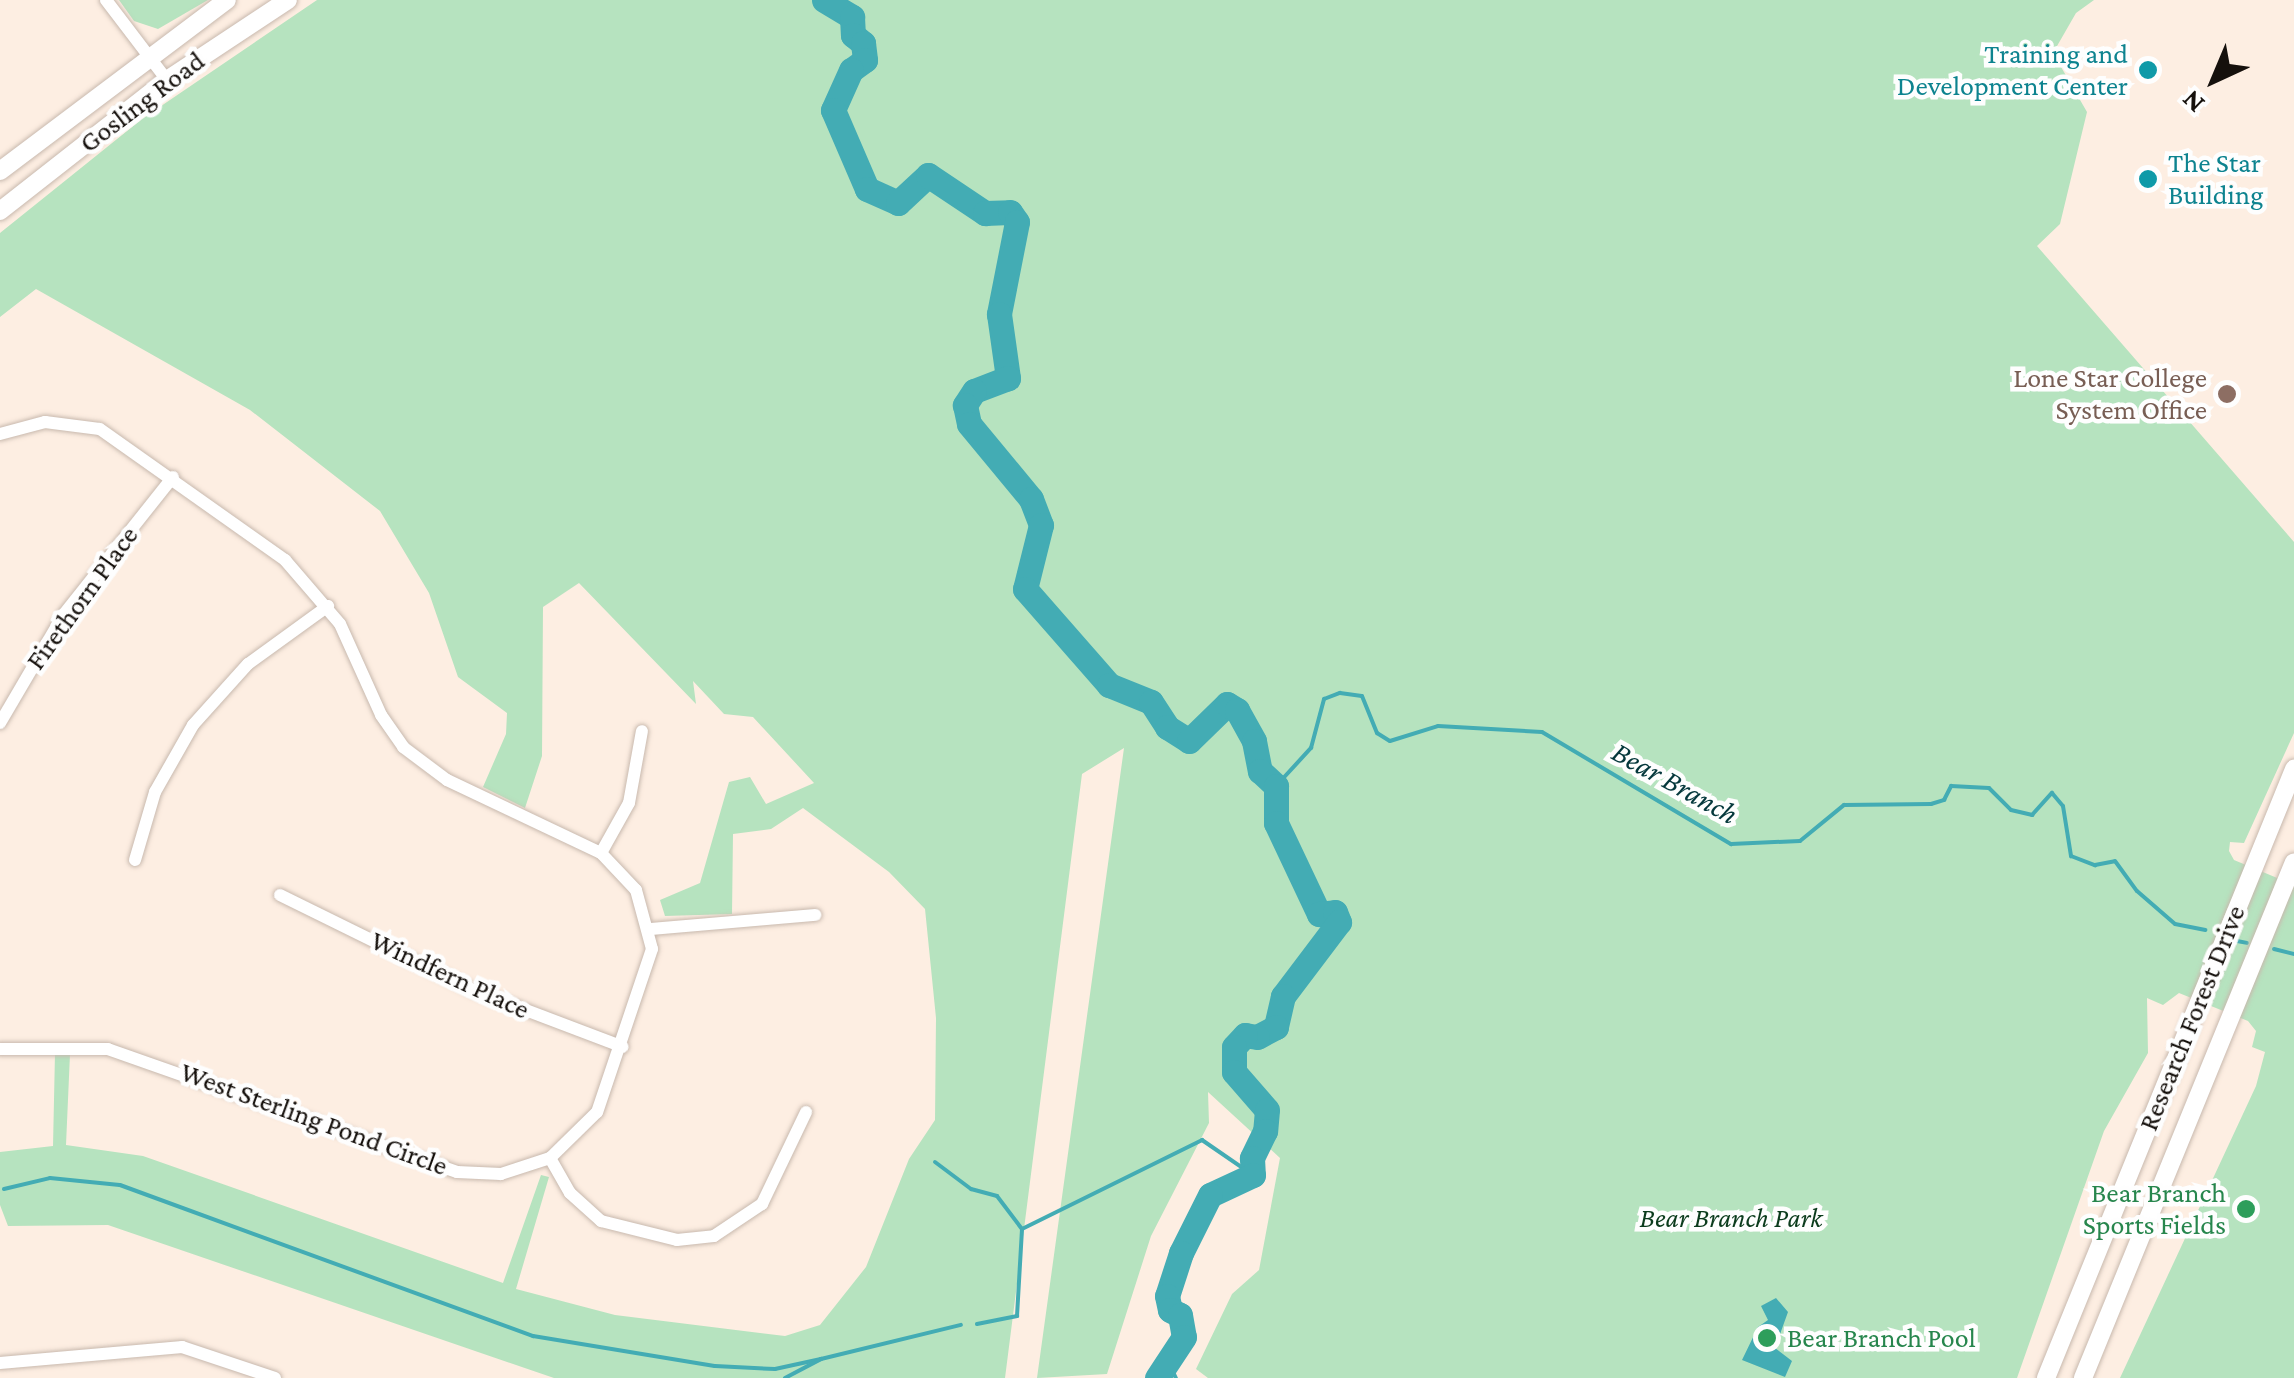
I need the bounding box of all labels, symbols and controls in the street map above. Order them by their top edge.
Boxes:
north arrow [2164,30,2264,130]
place label: Training and Development Center [1897,37,2128,103]
street label: Gosling Road [73,44,211,160]
marker: Training and Development Center [2137,59,2159,81]
text: N [2175,84,2210,120]
place label: The Star Building [2168,146,2263,212]
marker: The Star Building [2137,168,2159,190]
place label: Lone Star College System Office [2013,361,2207,427]
marker: Lone Star College System Office [2216,383,2238,405]
street label: Firethorn Place [19,520,145,676]
water label: Bear Branch [1606,734,1744,832]
street label: Research Forest Drive [2131,900,2253,1136]
street label: Windfern Place [365,924,535,1026]
street label: West Sterling Pond Circle [176,1055,452,1183]
place label: Bear Branch Sports Fields [2083,1176,2226,1242]
marker: Bear Branch Sports Fields [2235,1198,2257,1220]
park label: Bear Branch Park [1640,1201,1822,1235]
place label: Bear Branch Pool [1787,1321,1976,1355]
marker: Bear Branch Pool [1756,1327,1778,1349]

